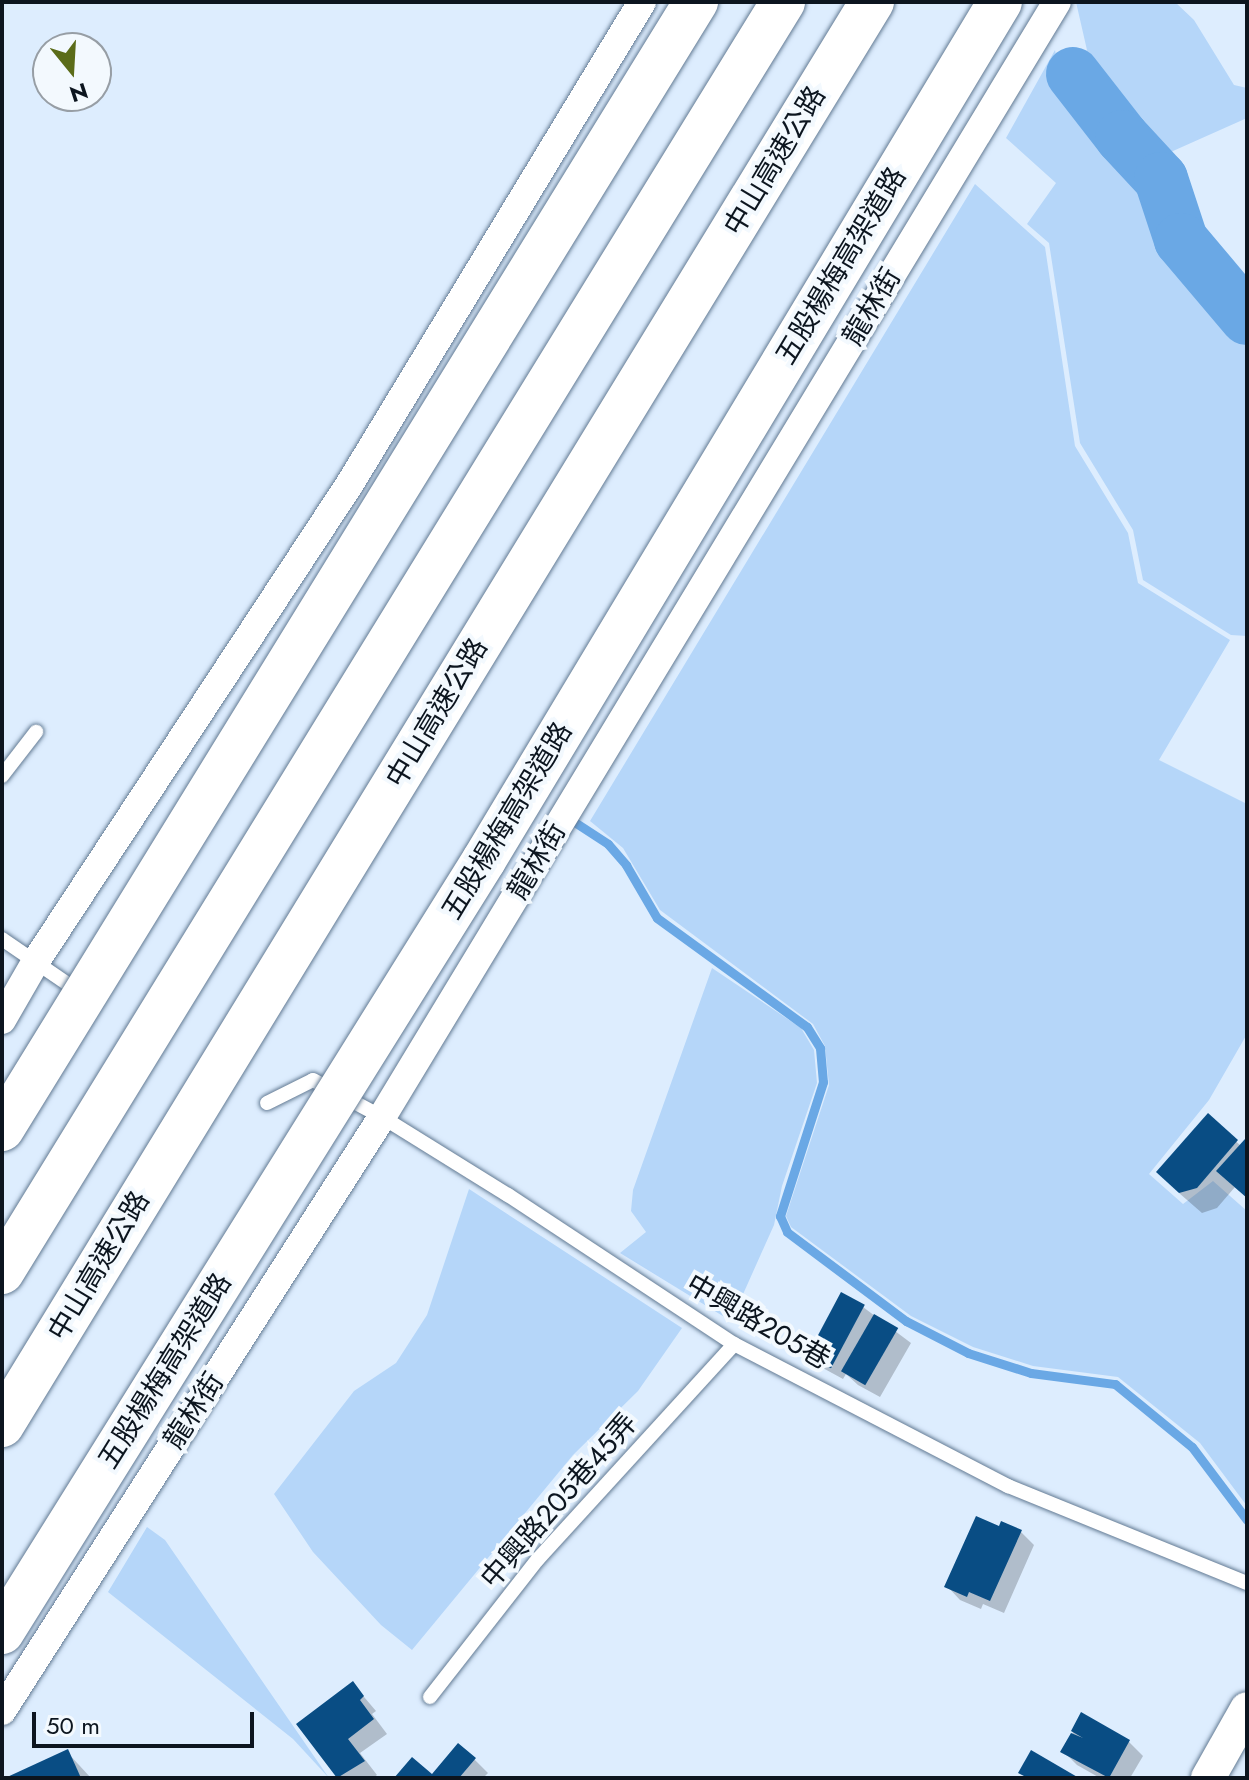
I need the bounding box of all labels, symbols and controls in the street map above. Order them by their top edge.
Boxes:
north arrow [32,32,112,112]
text: N [66,75,92,111]
street label: 中山高速公路 [717,80,833,242]
street label: 五股楊梅高架道路 [769,161,913,371]
street label: 龍林街 [836,262,908,352]
street label: 中山高速公路 [379,632,495,794]
street label: 五股楊梅高架道路 [435,716,579,926]
street label: 龍林街 [501,816,573,906]
street label: 中山高速公路 [41,1185,157,1347]
street label: 五股楊梅高架道路 [91,1267,239,1475]
street label: 中興路205巷 [680,1267,836,1377]
street label: 龍林街 [157,1367,231,1455]
street label: 中興路205巷45弄 [474,1407,644,1595]
scale bar [36,1696,258,1746]
text: 50 m [46,1708,100,1743]

